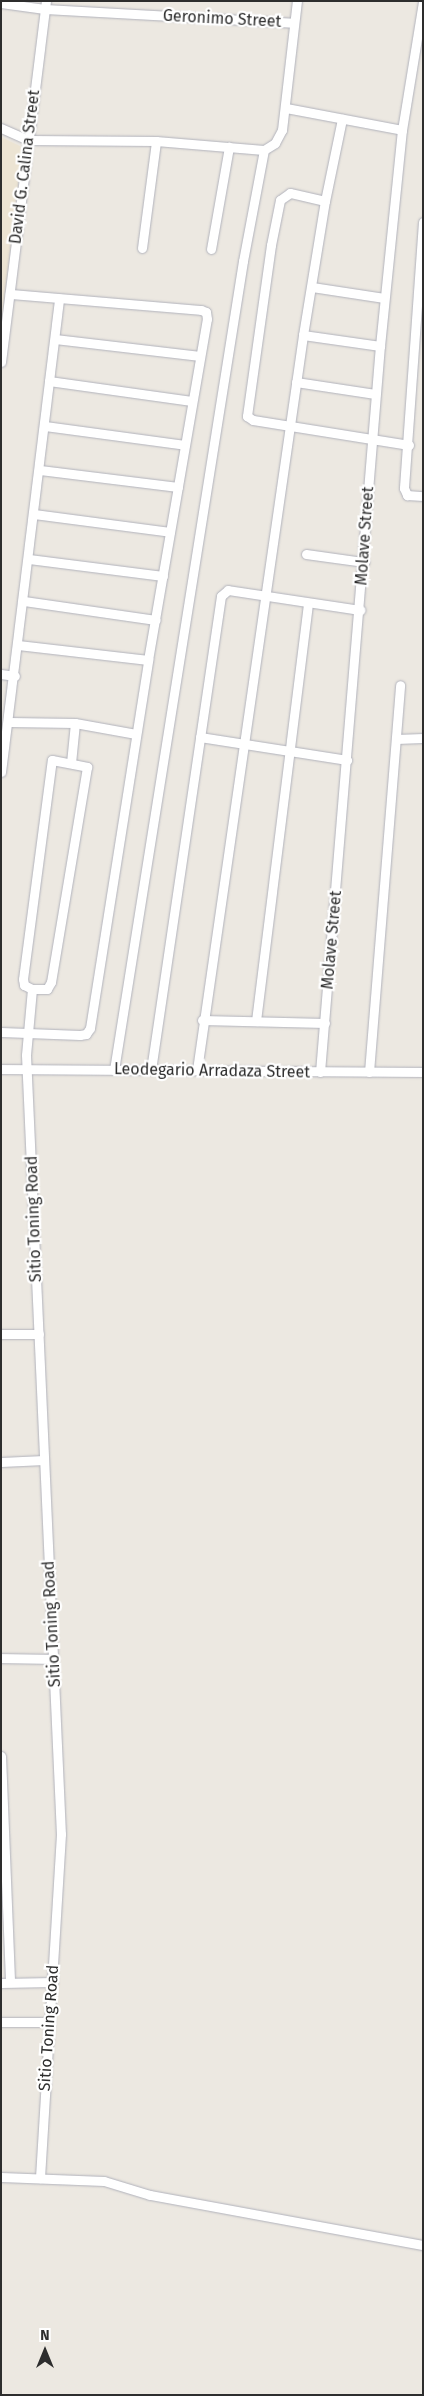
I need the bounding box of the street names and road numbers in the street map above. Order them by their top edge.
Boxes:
street label: Geronimo Street [162,6,282,32]
street label: David G. Calina Street [6,89,44,245]
street label: Molave Street [352,486,378,586]
street label: Molave Street [318,890,346,990]
street label: Leodegario Arradaza Street [114,1060,310,1082]
street label: Sitio Toning Road [22,1155,46,1283]
street label: Sitio Toning Road [39,1560,65,1688]
street label: Sitio Toning Road [35,1964,63,2092]

